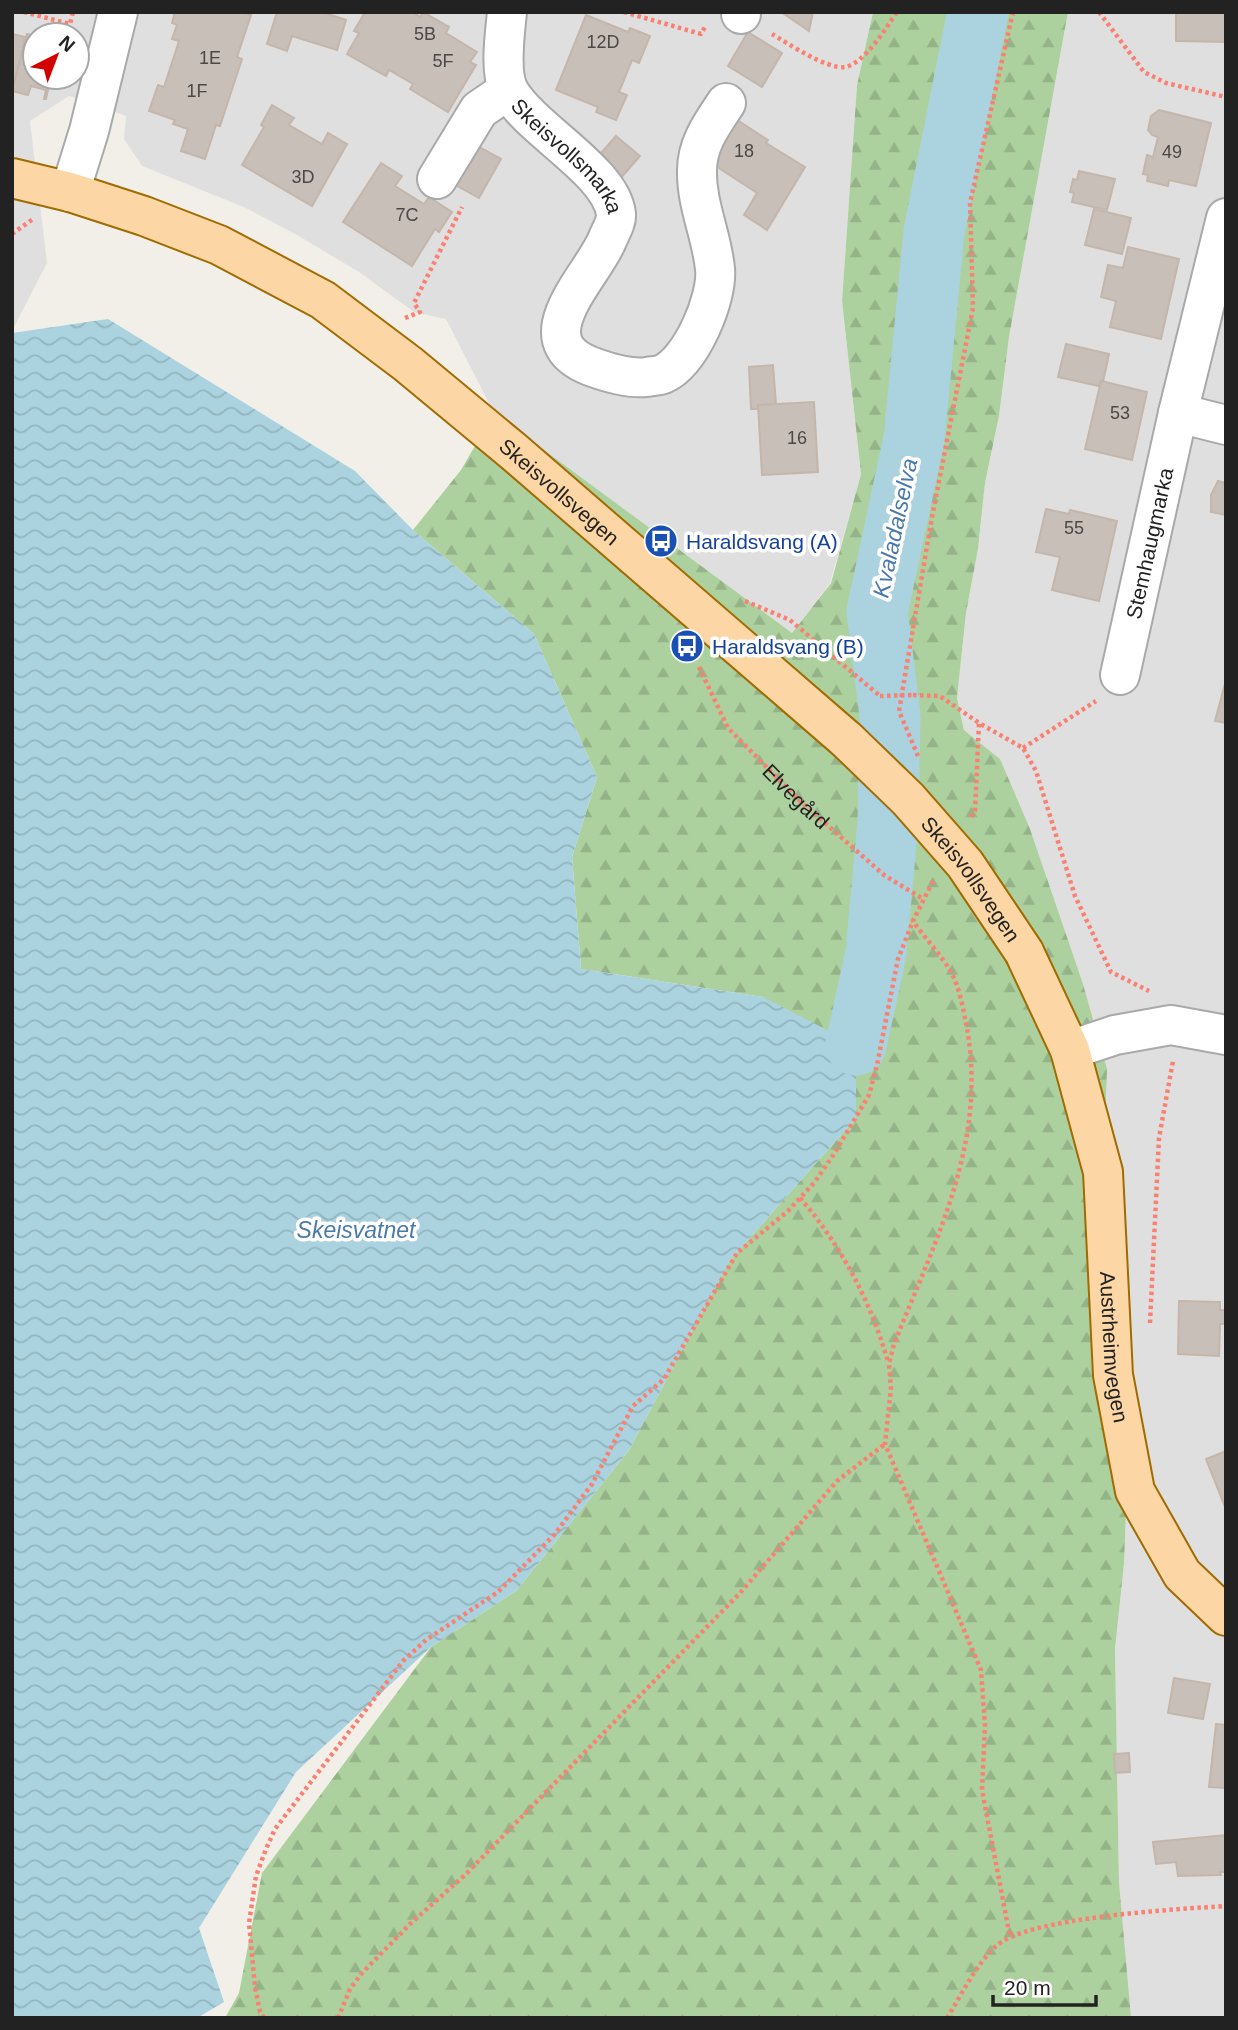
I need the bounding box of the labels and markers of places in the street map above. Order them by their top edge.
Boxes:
bus stop icon: Haraldsvang (A) [642,522,680,560]
place label: Haraldsvang (A) [686,530,838,553]
bus stop icon: Haraldsvang (B) [668,627,706,665]
place label: Haraldsvang (B) [712,635,864,658]

